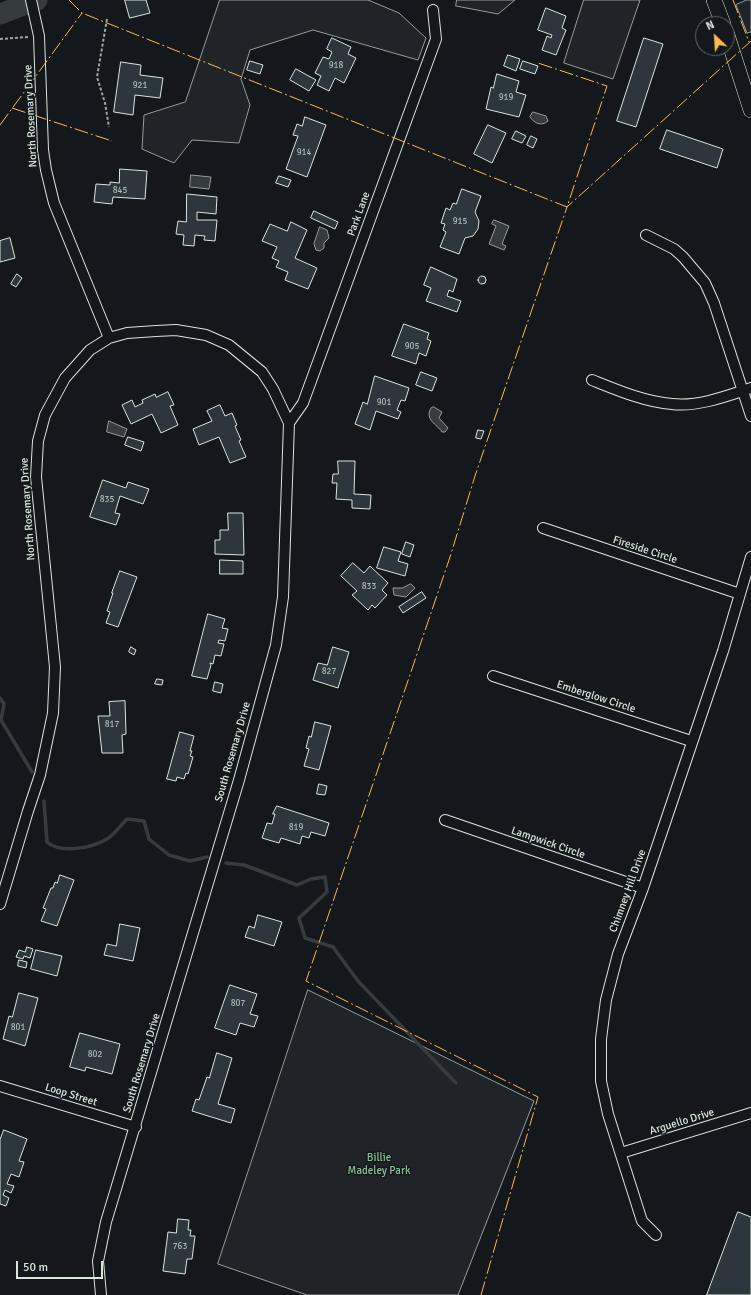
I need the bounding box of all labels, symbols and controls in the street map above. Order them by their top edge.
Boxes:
north arrow [695,16,735,56]
text: N [704,18,716,33]
house number: 918 [329,61,343,71]
street label: North Rosemary Drive [22,64,40,168]
house number: 921 [133,81,147,91]
house number: 919 [499,93,513,103]
house number: 914 [297,148,311,158]
house number: 845 [113,186,127,196]
street label: Park Lane [345,190,373,238]
house number: 915 [453,217,467,227]
house number: 905 [405,342,419,352]
house number: 901 [377,398,391,408]
street label: North Rosemary Drive [18,457,38,561]
house number: 835 [100,495,114,505]
street label: Fireside Circle [611,533,679,567]
house number: 833 [362,582,376,592]
house number: 827 [322,667,336,677]
street label: Emberglow Circle [555,678,637,716]
street label: South Rosemary Drive [212,700,254,804]
house number: 817 [105,720,119,730]
house number: 819 [289,823,303,833]
street label: Lampwick Circle [509,824,587,862]
street label: Chimney Hill Drive [607,848,649,934]
house number: 807 [231,999,245,1009]
street label: South Rosemary Drive [121,1012,163,1114]
house number: 801 [11,1023,25,1033]
house number: 802 [88,1050,102,1060]
street label: Loop Street [43,1081,99,1109]
street label: Arguello Drive [648,1106,716,1138]
park label: Billie Madeley Park [348,1151,410,1177]
house number: 763 [173,1242,187,1252]
scale bar [18,1253,105,1279]
text: 50 m [23,1260,48,1275]

